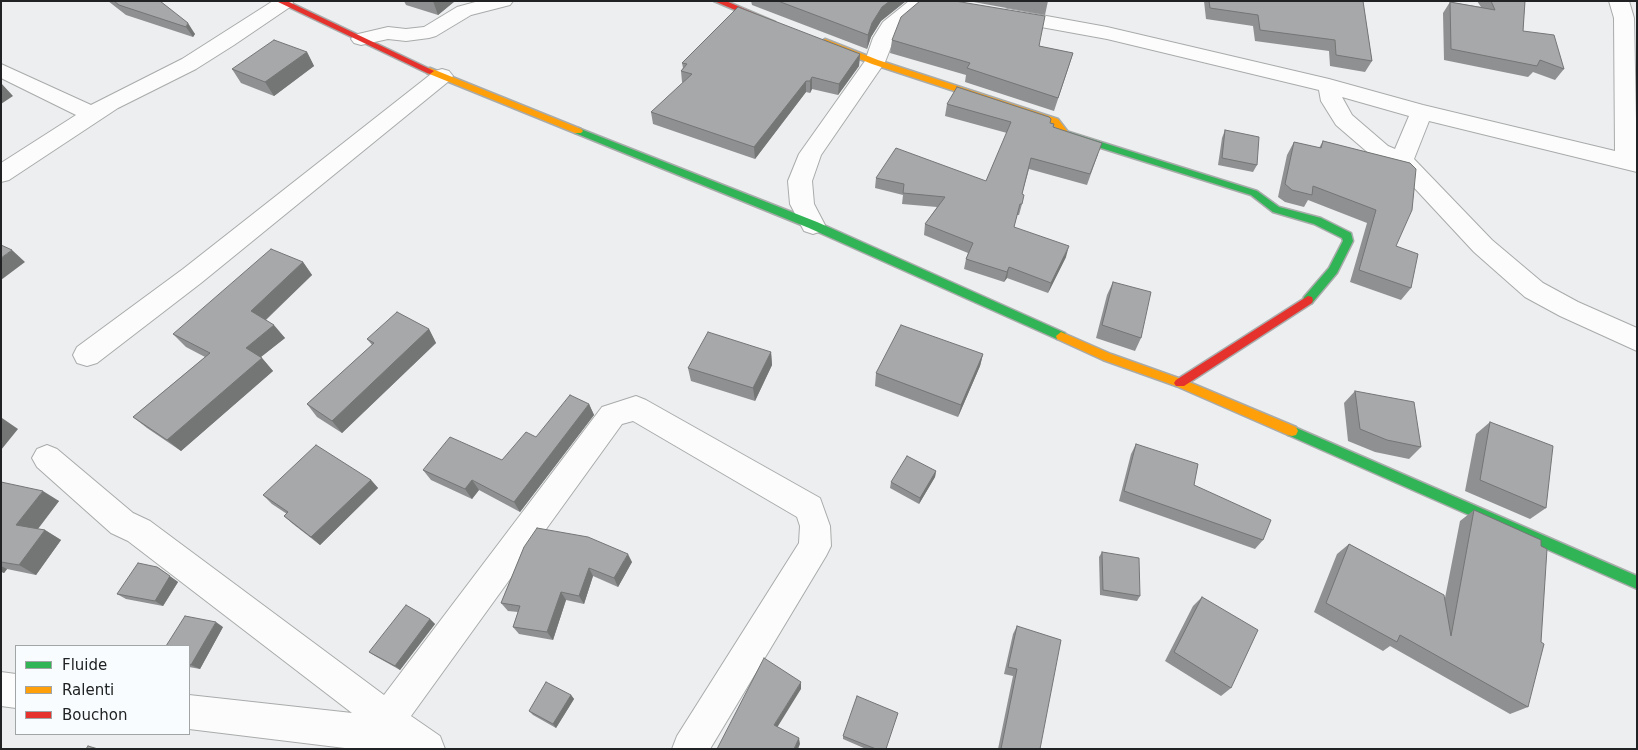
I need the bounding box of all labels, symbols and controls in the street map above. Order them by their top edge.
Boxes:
legend [15,645,190,735]
text: Fluide [62,656,107,674]
text: Ralenti [62,681,114,699]
text: Bouchon [62,706,127,724]

